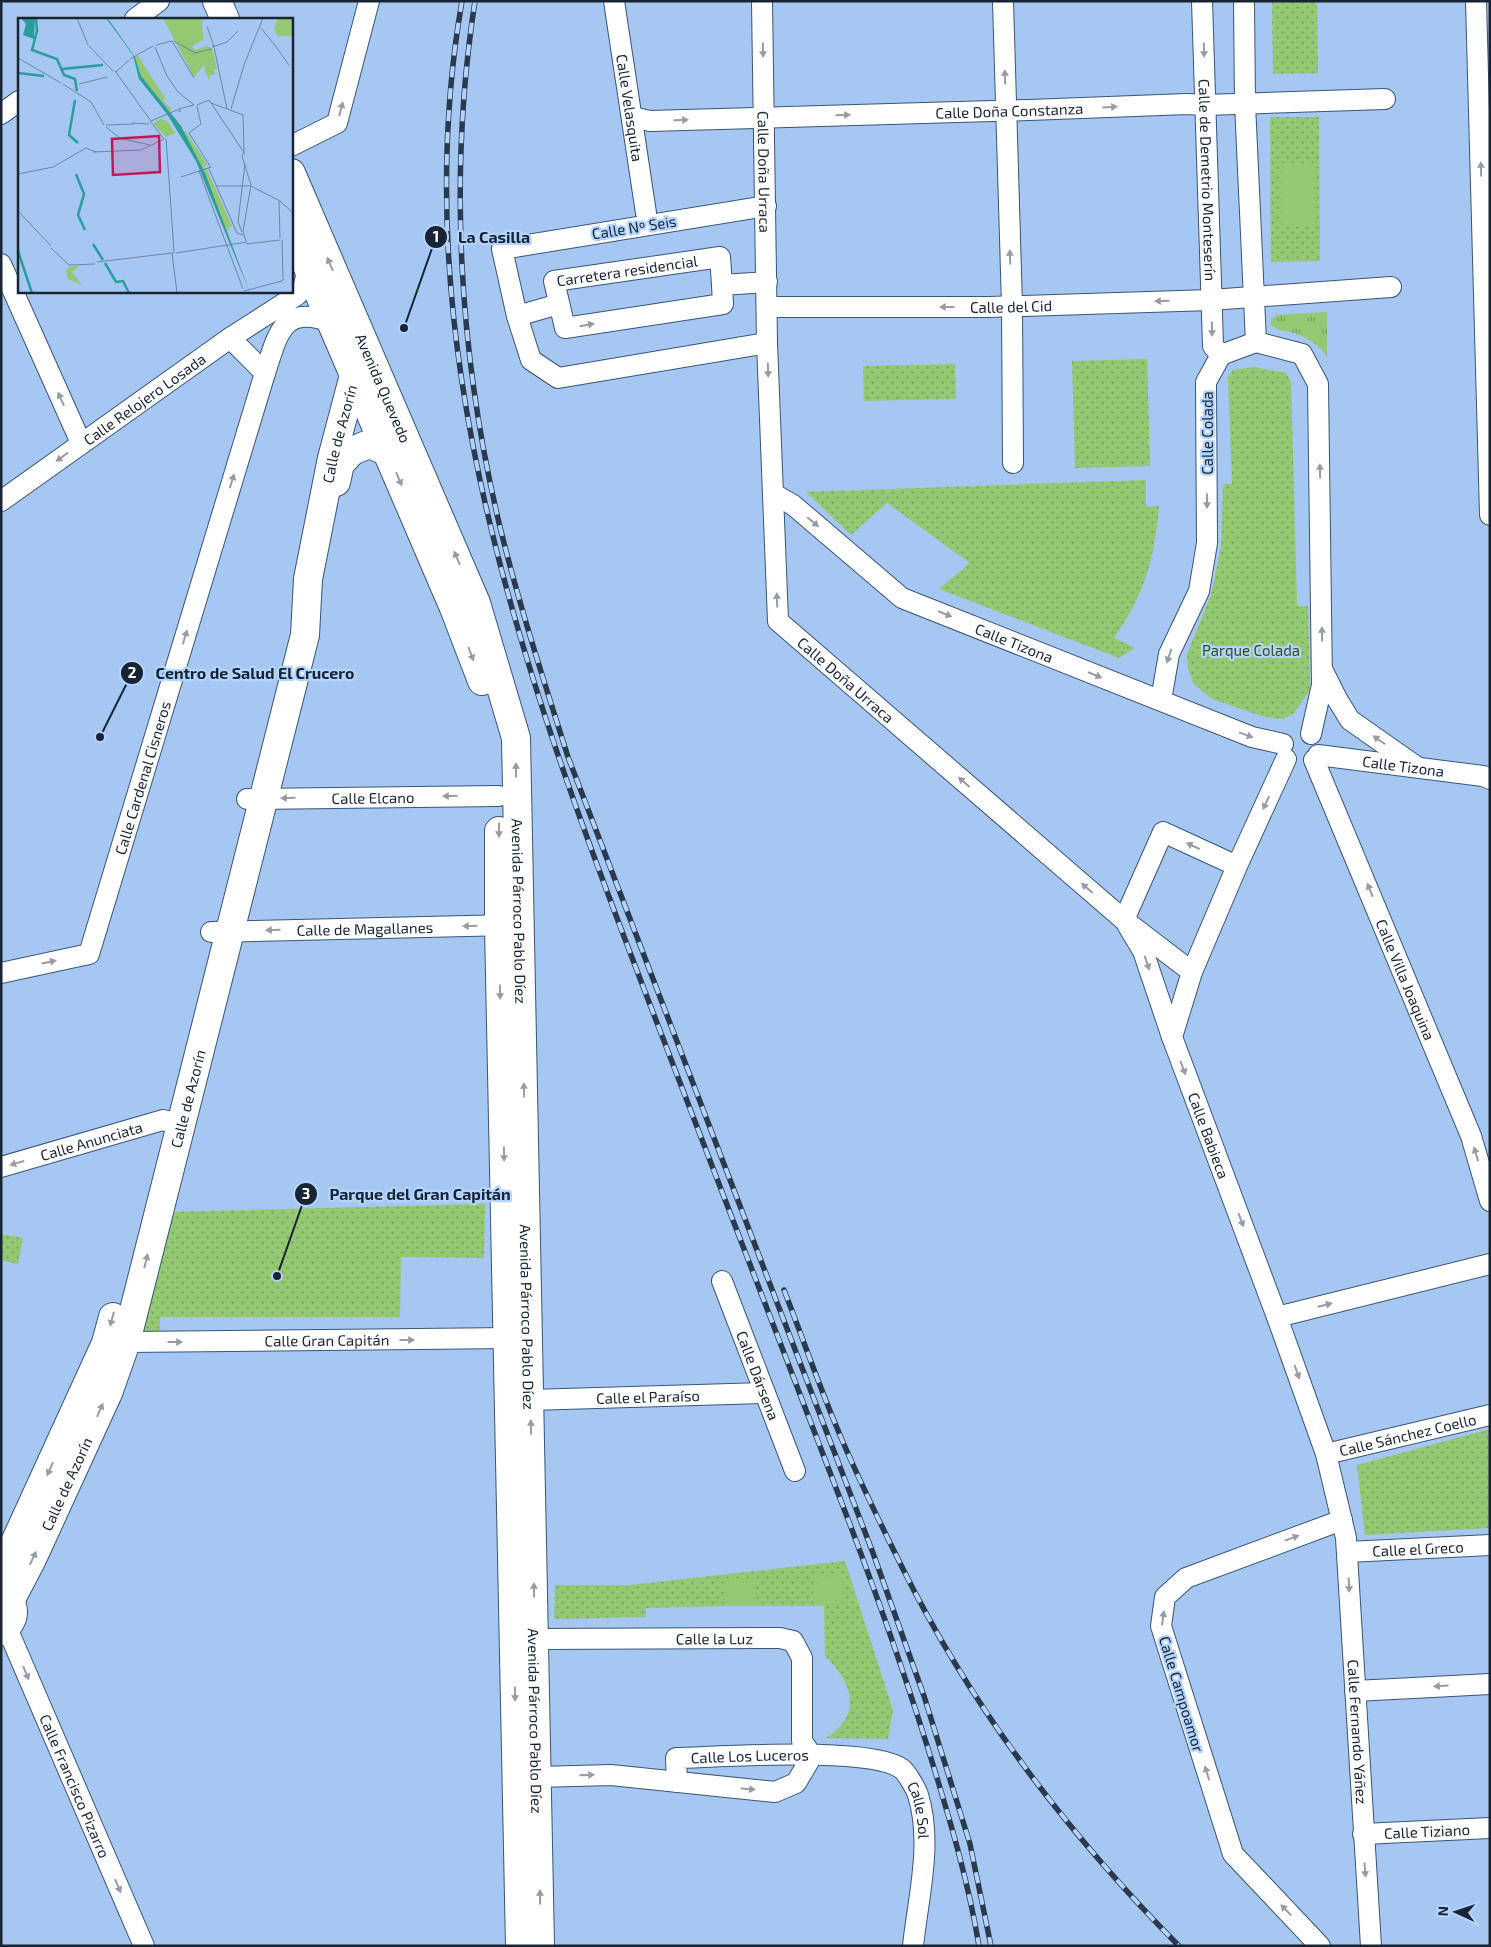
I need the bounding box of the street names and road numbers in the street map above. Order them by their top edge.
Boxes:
street label: Calle Velasquita [613,53,647,163]
street label: Calle de Demetrio Monteserín [1195,79,1220,281]
street label: Calle Doña Constanza [935,99,1084,122]
street label: Calle Doña Urraca [755,111,774,233]
street label: Calle Nº Seis [590,211,678,243]
street label: Carretera residencial [555,251,699,290]
street label: Calle del Cid [970,296,1052,316]
street label: Avenida Quevedo [352,330,415,445]
street label: Calle Relojero Losada [80,349,209,449]
street label: Calle de Azorín [318,383,360,485]
street label: Calle Colada [1198,391,1216,475]
street label: Calle Tizona [973,619,1056,666]
street label: Calle Doña Urraca [794,633,898,726]
street label: Calle Cardenal Cisneros [111,699,174,857]
street label: Calle Tizona [1361,752,1445,780]
street label: Calle Elcano [331,788,415,807]
street label: Avenida Párroco Pablo Díez [509,818,530,1004]
street label: Calle Villa Joaquina [1372,916,1439,1043]
street label: Calle de Magallanes [296,918,434,939]
street label: Calle de Azorín [166,1048,209,1150]
street label: Calle Babieca [1185,1090,1233,1181]
street label: Calle Anunciata [38,1117,144,1164]
street label: Avenida Párroco Pablo Díez [517,1224,538,1410]
street label: Calle Dársena [733,1328,783,1422]
street label: Calle Gran Capitán [264,1330,390,1350]
street label: Calle el Paraíso [596,1386,700,1407]
street label: Calle Sánchez Coello [1337,1410,1478,1460]
street label: Calle de Azorín [37,1434,96,1534]
street label: Calle el Greco [1372,1537,1464,1560]
street label: Avenida Párroco Pablo Díez [525,1628,546,1814]
street label: Calle la Luz [676,1629,753,1647]
street label: Calle Campoamor [1156,1634,1208,1754]
street label: Calle Fernando Yáñez [1344,1659,1371,1805]
street label: Calle Francisco Pizarro [36,1711,114,1861]
street label: Calle Los Luceros [691,1745,809,1766]
street label: Calle Sol [904,1778,933,1840]
street label: Calle Tiziano [1383,1820,1470,1842]

